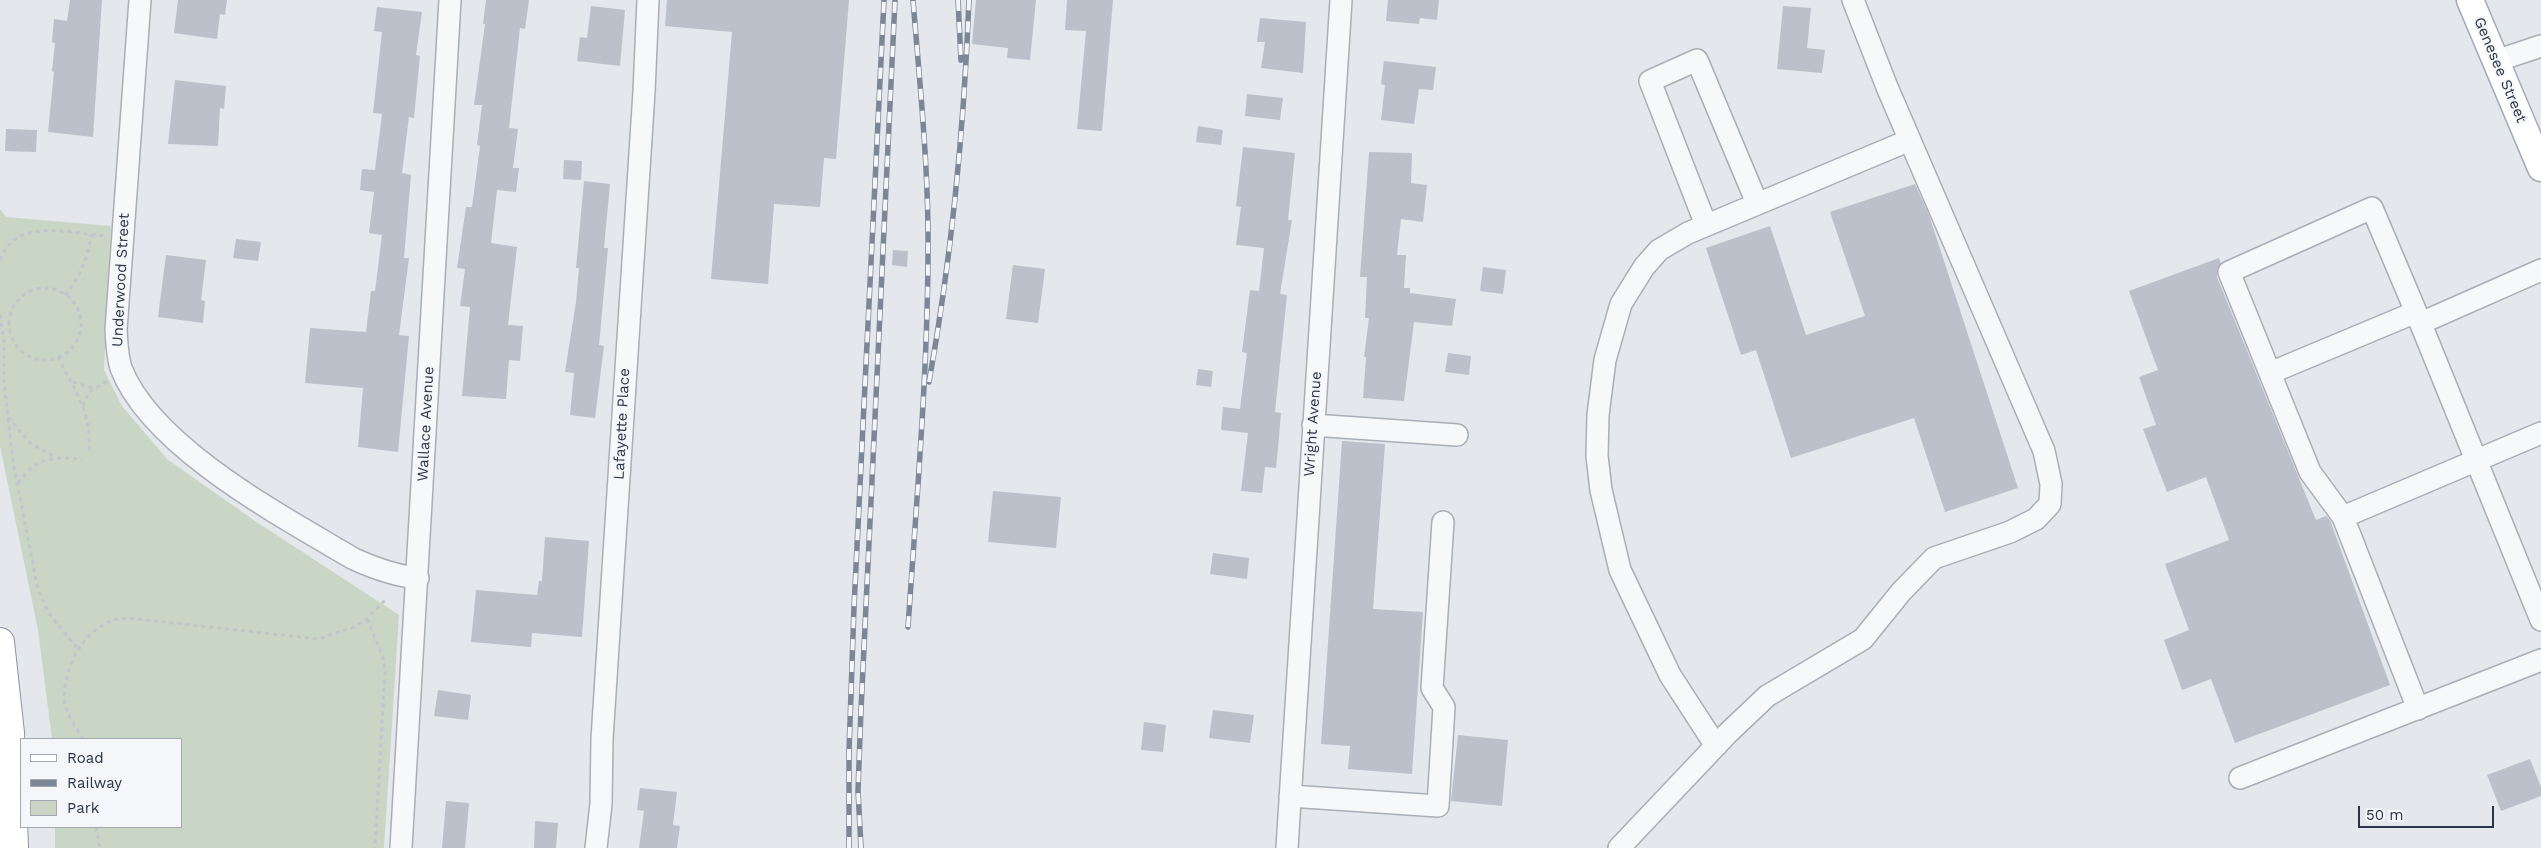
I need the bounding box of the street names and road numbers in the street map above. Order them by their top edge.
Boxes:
street label: Genesee Street [2470,15,2530,125]
street label: Underwood Street [109,213,133,347]
street label: Wallace Avenue [414,366,438,482]
street label: Lafayette Place [610,368,634,480]
street label: Wright Avenue [1300,371,1326,477]

